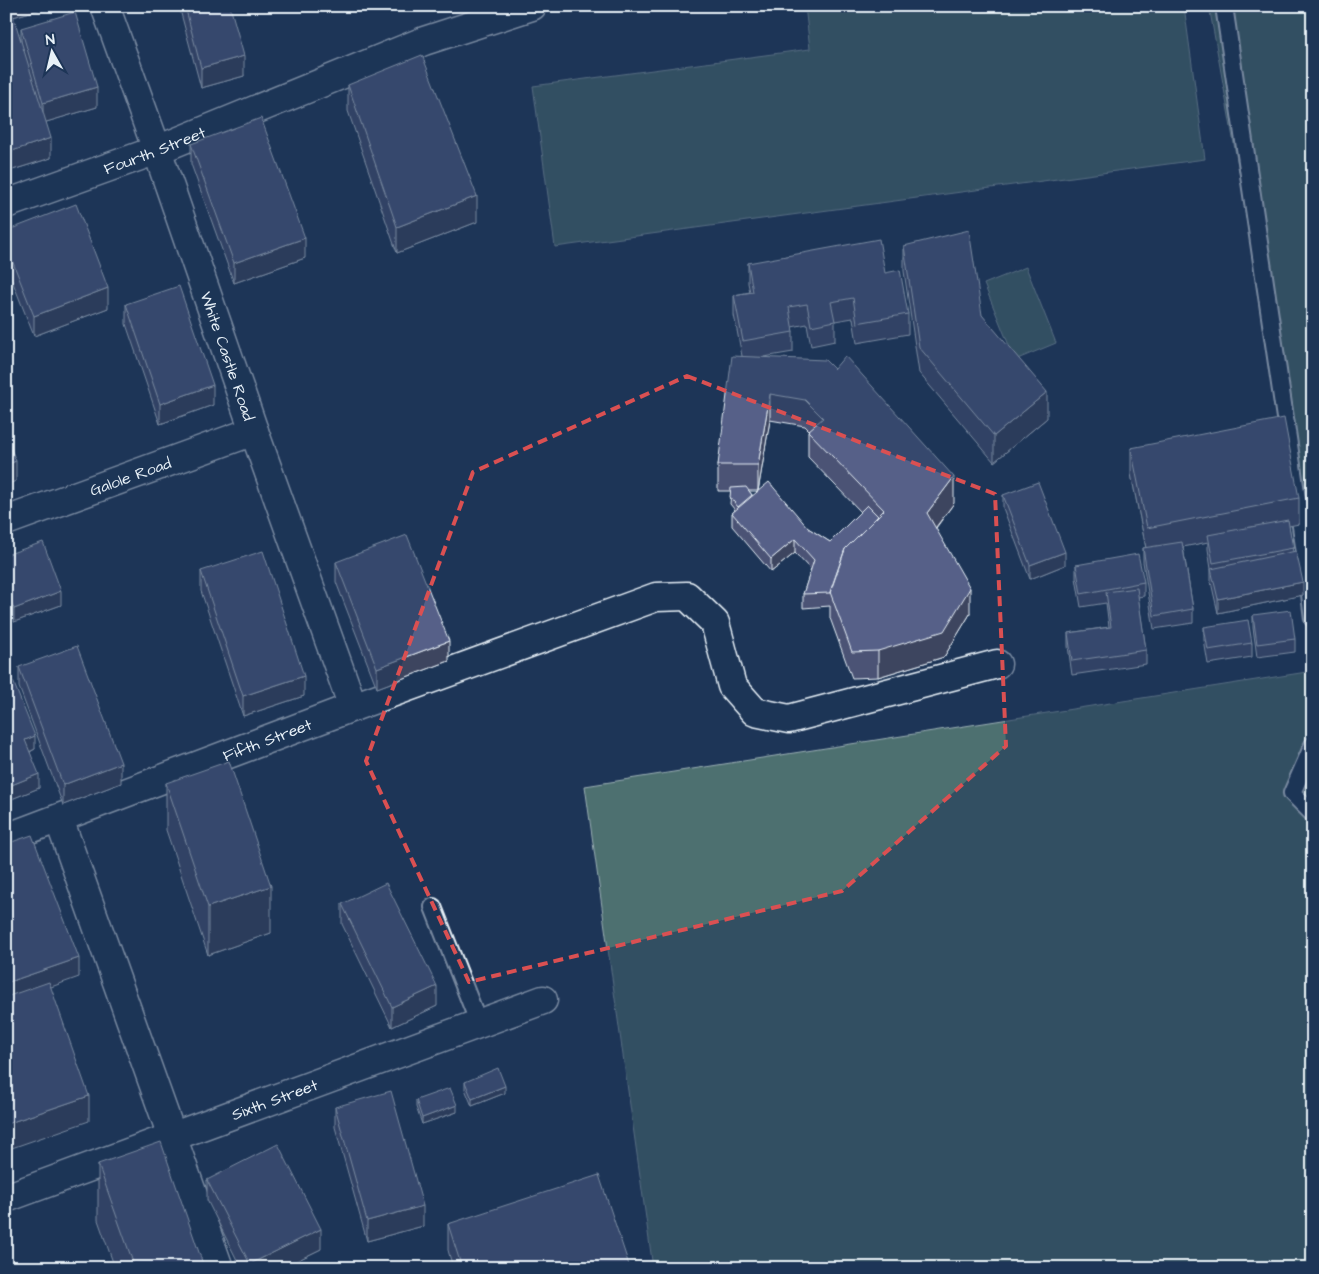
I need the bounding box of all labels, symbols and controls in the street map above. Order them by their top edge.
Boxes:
north arrow [28,28,78,78]
text: N [45,30,56,51]
street label: Fourth Street [101,121,209,180]
street label: White Castle Road [195,289,260,424]
street label: Galole Road [87,452,174,502]
street label: Fifth Street [220,713,315,767]
street label: Sixth Street [228,1074,321,1126]

